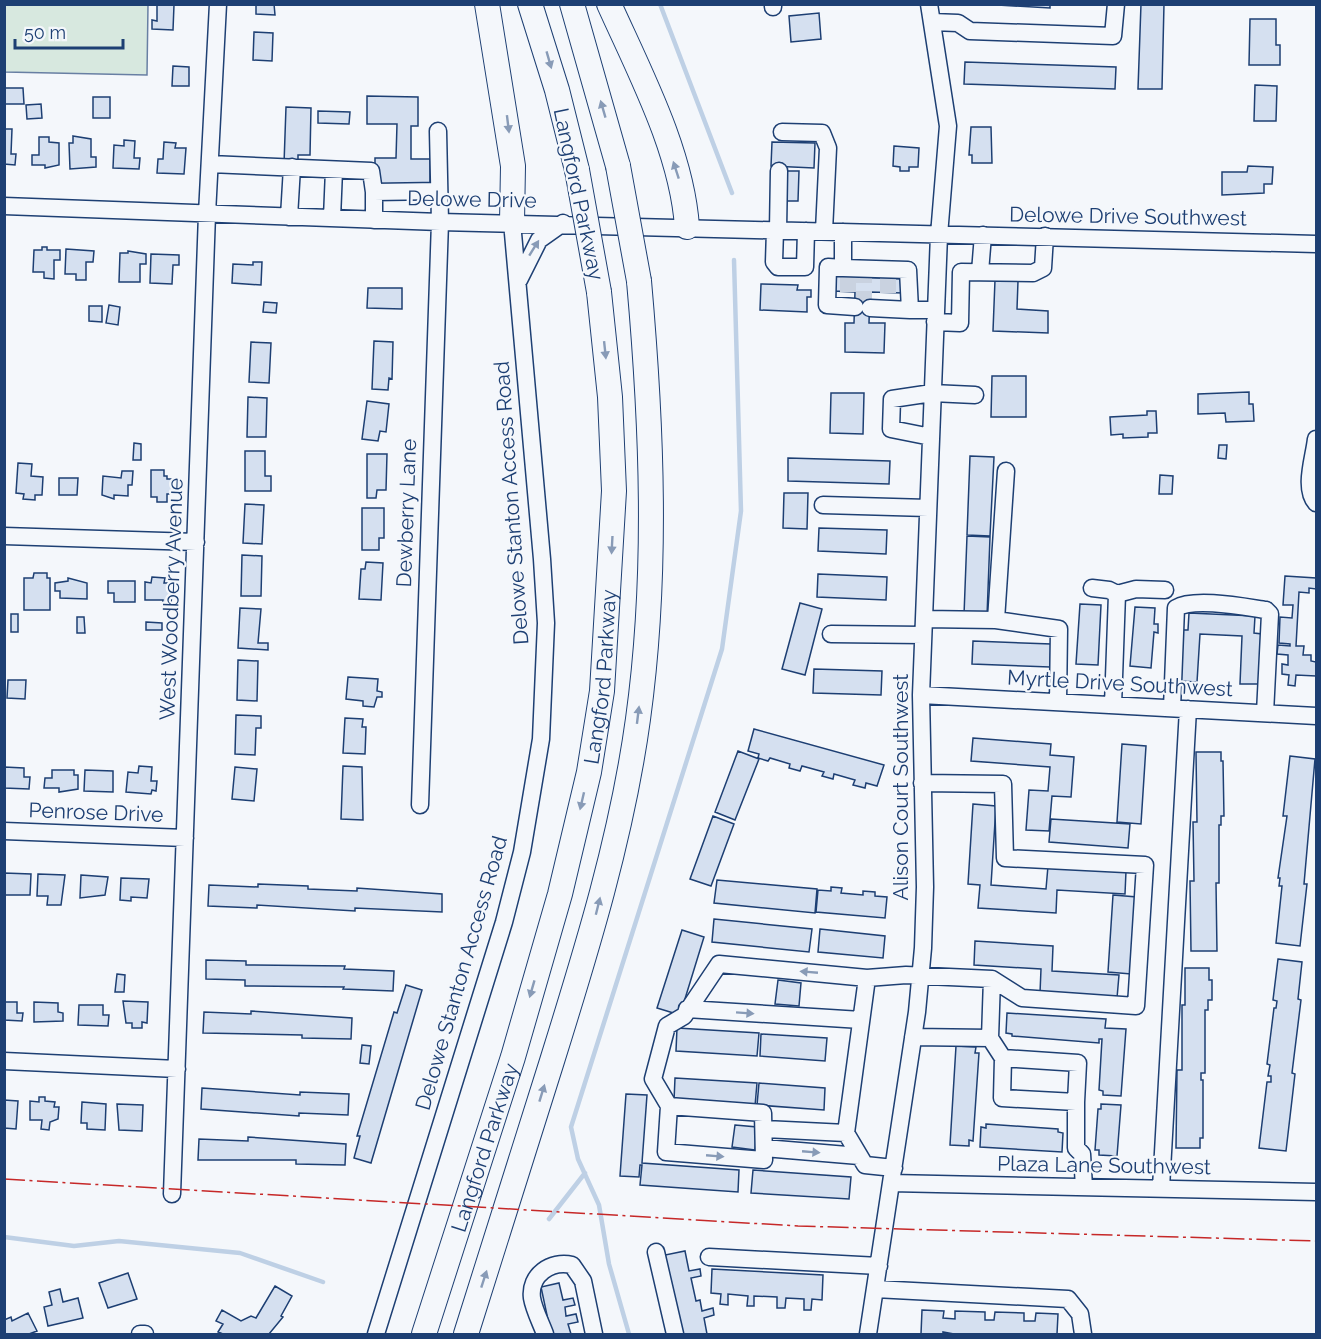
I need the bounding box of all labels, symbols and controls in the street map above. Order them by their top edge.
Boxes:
scale bar [15,12,123,50]
text: 50 m [24,22,66,43]
one-way arrow [544,51,554,69]
one-way arrow [598,100,607,118]
street label: Langford Parkway [549,105,609,283]
one-way arrow [503,115,513,134]
one-way arrow [671,161,681,179]
street label: Delowe Drive [407,185,537,213]
street label: Delowe Drive Southwest [1009,201,1247,231]
one-way arrow [528,240,539,257]
one-way arrow [600,341,610,360]
street label: Delowe Stanton Access Road [489,360,533,646]
street label: Dewberry Lane [391,438,421,588]
street label: West Woodberry Avenue [154,477,188,721]
one-way arrow [607,536,616,555]
street label: Langford Parkway [578,589,621,766]
street label: Myrtle Drive Southwest [1007,665,1233,701]
street label: Alison Court Southwest [888,674,913,900]
one-way arrow [633,706,643,725]
one-way arrow [576,792,586,810]
street label: Penrose Drive [28,797,164,827]
street label: Delowe Stanton Access Road [410,833,512,1113]
one-way arrow [594,897,603,915]
one-way arrow [799,967,818,977]
one-way arrow [527,980,536,998]
one-way arrow [735,1008,754,1018]
street label: Langford Parkway [445,1060,523,1235]
one-way arrow [538,1084,548,1102]
one-way arrow [802,1147,821,1157]
one-way arrow [706,1151,725,1161]
street label: Plaza Lane Southwest [997,1151,1211,1179]
one-way arrow [480,1270,489,1288]

